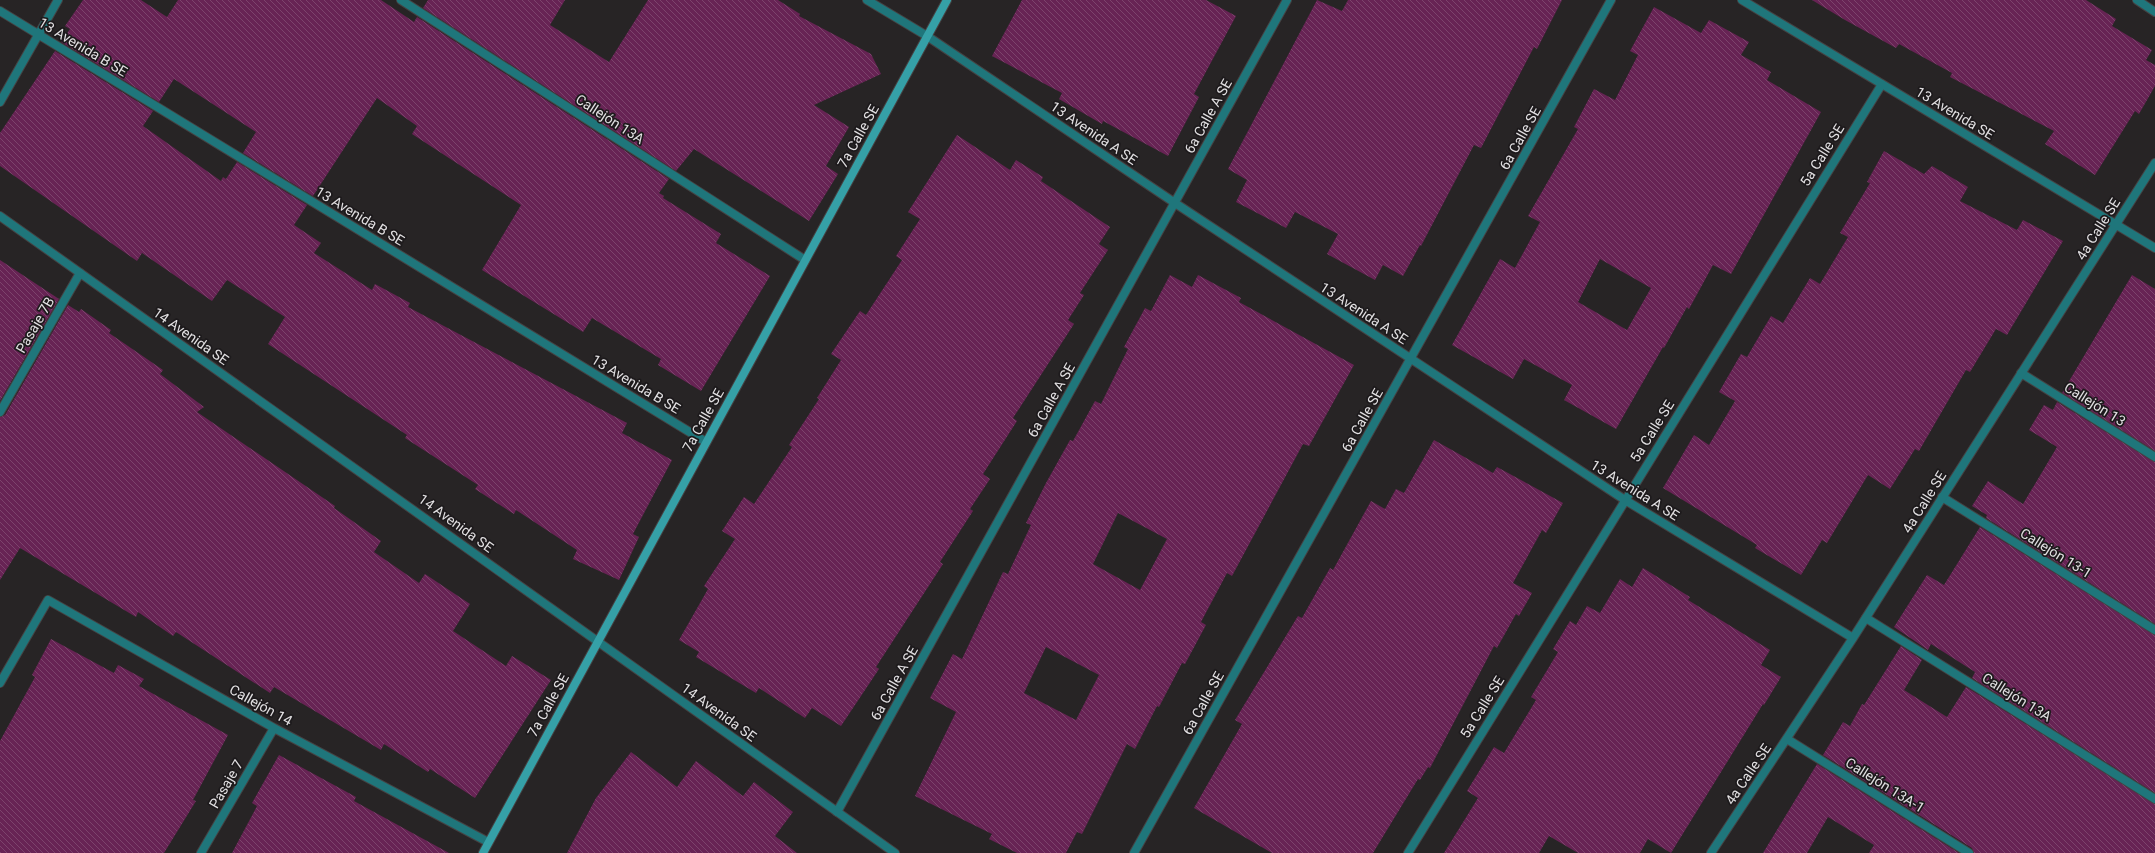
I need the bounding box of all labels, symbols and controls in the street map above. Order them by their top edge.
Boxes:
street label: 13 Avenida B SE [36,14,130,80]
street label: 6a Calle A SE [1181,76,1235,156]
street label: 13 Avenida SE [1913,83,1997,143]
street label: Callejón 13A [573,91,647,147]
street label: 13 Avenida A SE [1048,98,1140,168]
street label: 7a Calle SE [834,102,882,170]
street label: 6a Calle SE [1496,104,1544,172]
street label: 5a Calle SE [1797,121,1847,189]
street label: 13 Avenida B SE [313,183,407,249]
street label: 4a Calle SE [2073,195,2123,263]
street label: 13 Avenida A SE [1317,279,1411,347]
street label: Pasaje 7B [13,294,57,356]
street label: 14 Avenida SE [150,304,232,368]
street label: 13 Avenida B SE [589,351,683,417]
street label: 6a Calle A SE [1024,360,1078,440]
street label: Callejón 13 [2061,379,2129,429]
street label: 7a Calle SE [679,386,727,454]
street label: 6a Calle SE [1338,386,1386,454]
street label: 5a Calle SE [1627,397,1677,465]
street label: 13 Avenida A SE [1588,456,1682,524]
street label: 4a Calle SE [1899,468,1949,536]
street label: 14 Avenida SE [415,491,497,556]
street label: Callejón 13-1 [2017,525,2095,581]
street label: 6a Calle A SE [867,643,921,723]
street label: 6a Calle SE [1179,669,1227,737]
street label: Callejón 13A [1980,669,2054,725]
street label: 7a Calle SE [524,671,572,739]
street label: 5a Calle SE [1457,673,1507,741]
street label: 14 Avenida SE [678,680,760,745]
street label: Callejón 14 [227,681,295,729]
street label: 4a Calle SE [1722,741,1774,807]
street label: Callejón 13A-1 [1843,754,1927,816]
street label: Pasaje 7 [206,757,246,811]

